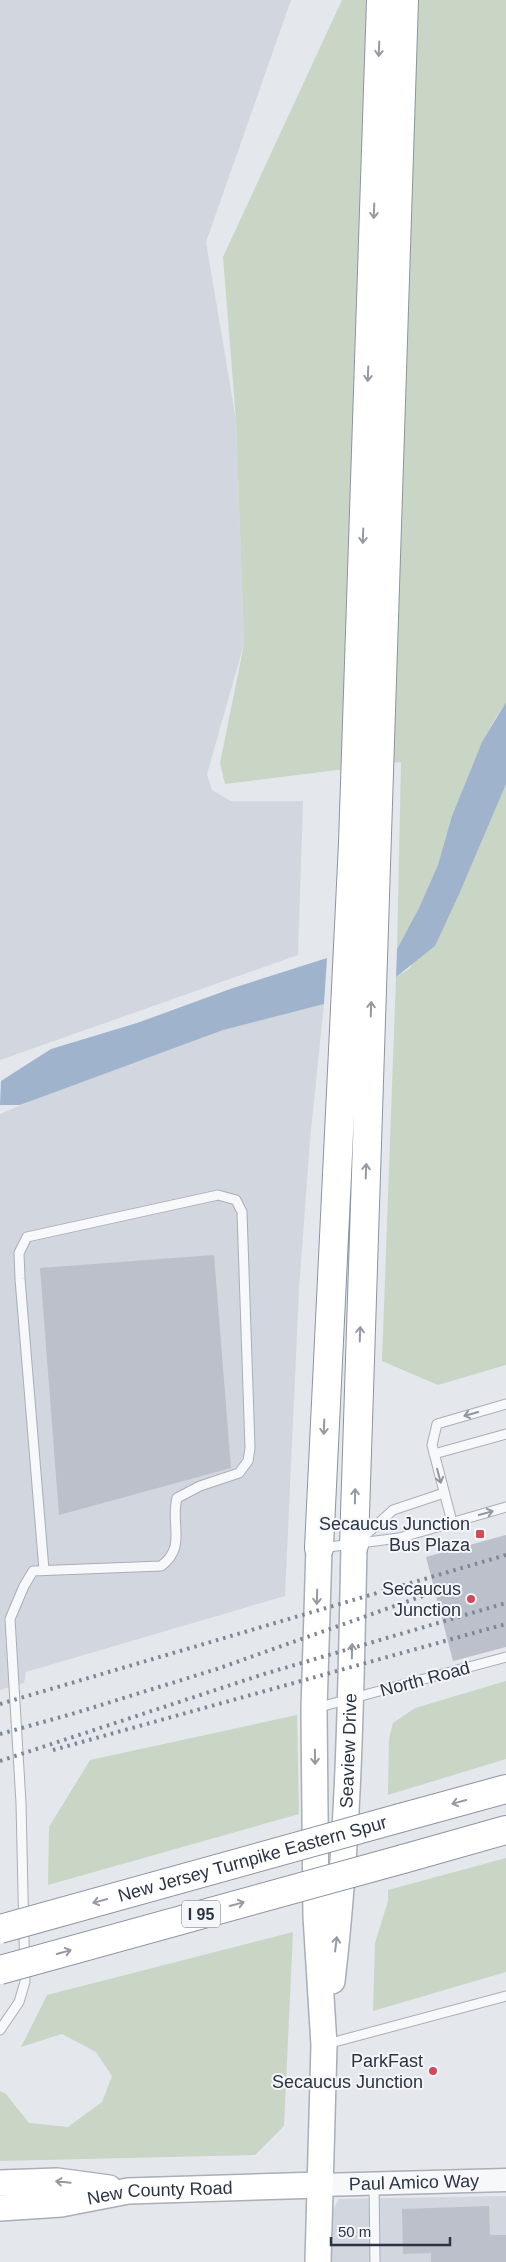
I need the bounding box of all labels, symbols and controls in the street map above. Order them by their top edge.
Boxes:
one-way arrow [375,40,384,56]
one-way arrow [369,202,379,219]
one-way arrow [364,365,373,381]
one-way arrow [358,528,368,544]
one-way arrow [366,1001,376,1018]
one-way arrow [361,1163,370,1179]
one-way arrow [356,1326,365,1342]
one-way arrow [464,1410,480,1419]
one-way arrow [319,1419,328,1435]
one-way arrow [435,1467,444,1483]
one-way arrow [350,1488,360,1504]
one-way arrow [477,1507,493,1517]
place label: Secaucus Junction Bus Plaza [319,1514,471,1555]
marker: Secaucus Junction Bus Plaza [474,1528,486,1540]
place label: Secaucus Junction [382,1579,461,1620]
one-way arrow [313,1589,322,1605]
marker: Secaucus Junction [465,1593,477,1605]
one-way arrow [347,1643,356,1659]
street label: North Road [378,1657,472,1701]
street label: Seaview Drive [336,1693,361,1809]
one-way arrow [310,1749,320,1765]
one-way arrow [451,1798,467,1807]
street label: New Jersey Turnpike Eastern Spur [116,1812,389,1906]
one-way arrow [93,1897,109,1906]
one-way arrow [229,1899,245,1909]
road number: I 95 [182,1900,220,1928]
one-way arrow [331,1937,341,1953]
one-way arrow [55,1947,71,1957]
place label: ParkFast Secaucus Junction [272,2051,423,2092]
marker: ParkFast Secaucus Junction [427,2065,439,2077]
street label: Paul Amico Way [348,2171,479,2194]
one-way arrow [55,2178,71,2187]
street label: New County Road [85,2178,233,2209]
scale bar [331,2214,450,2246]
text: 50 m [338,2223,371,2240]

